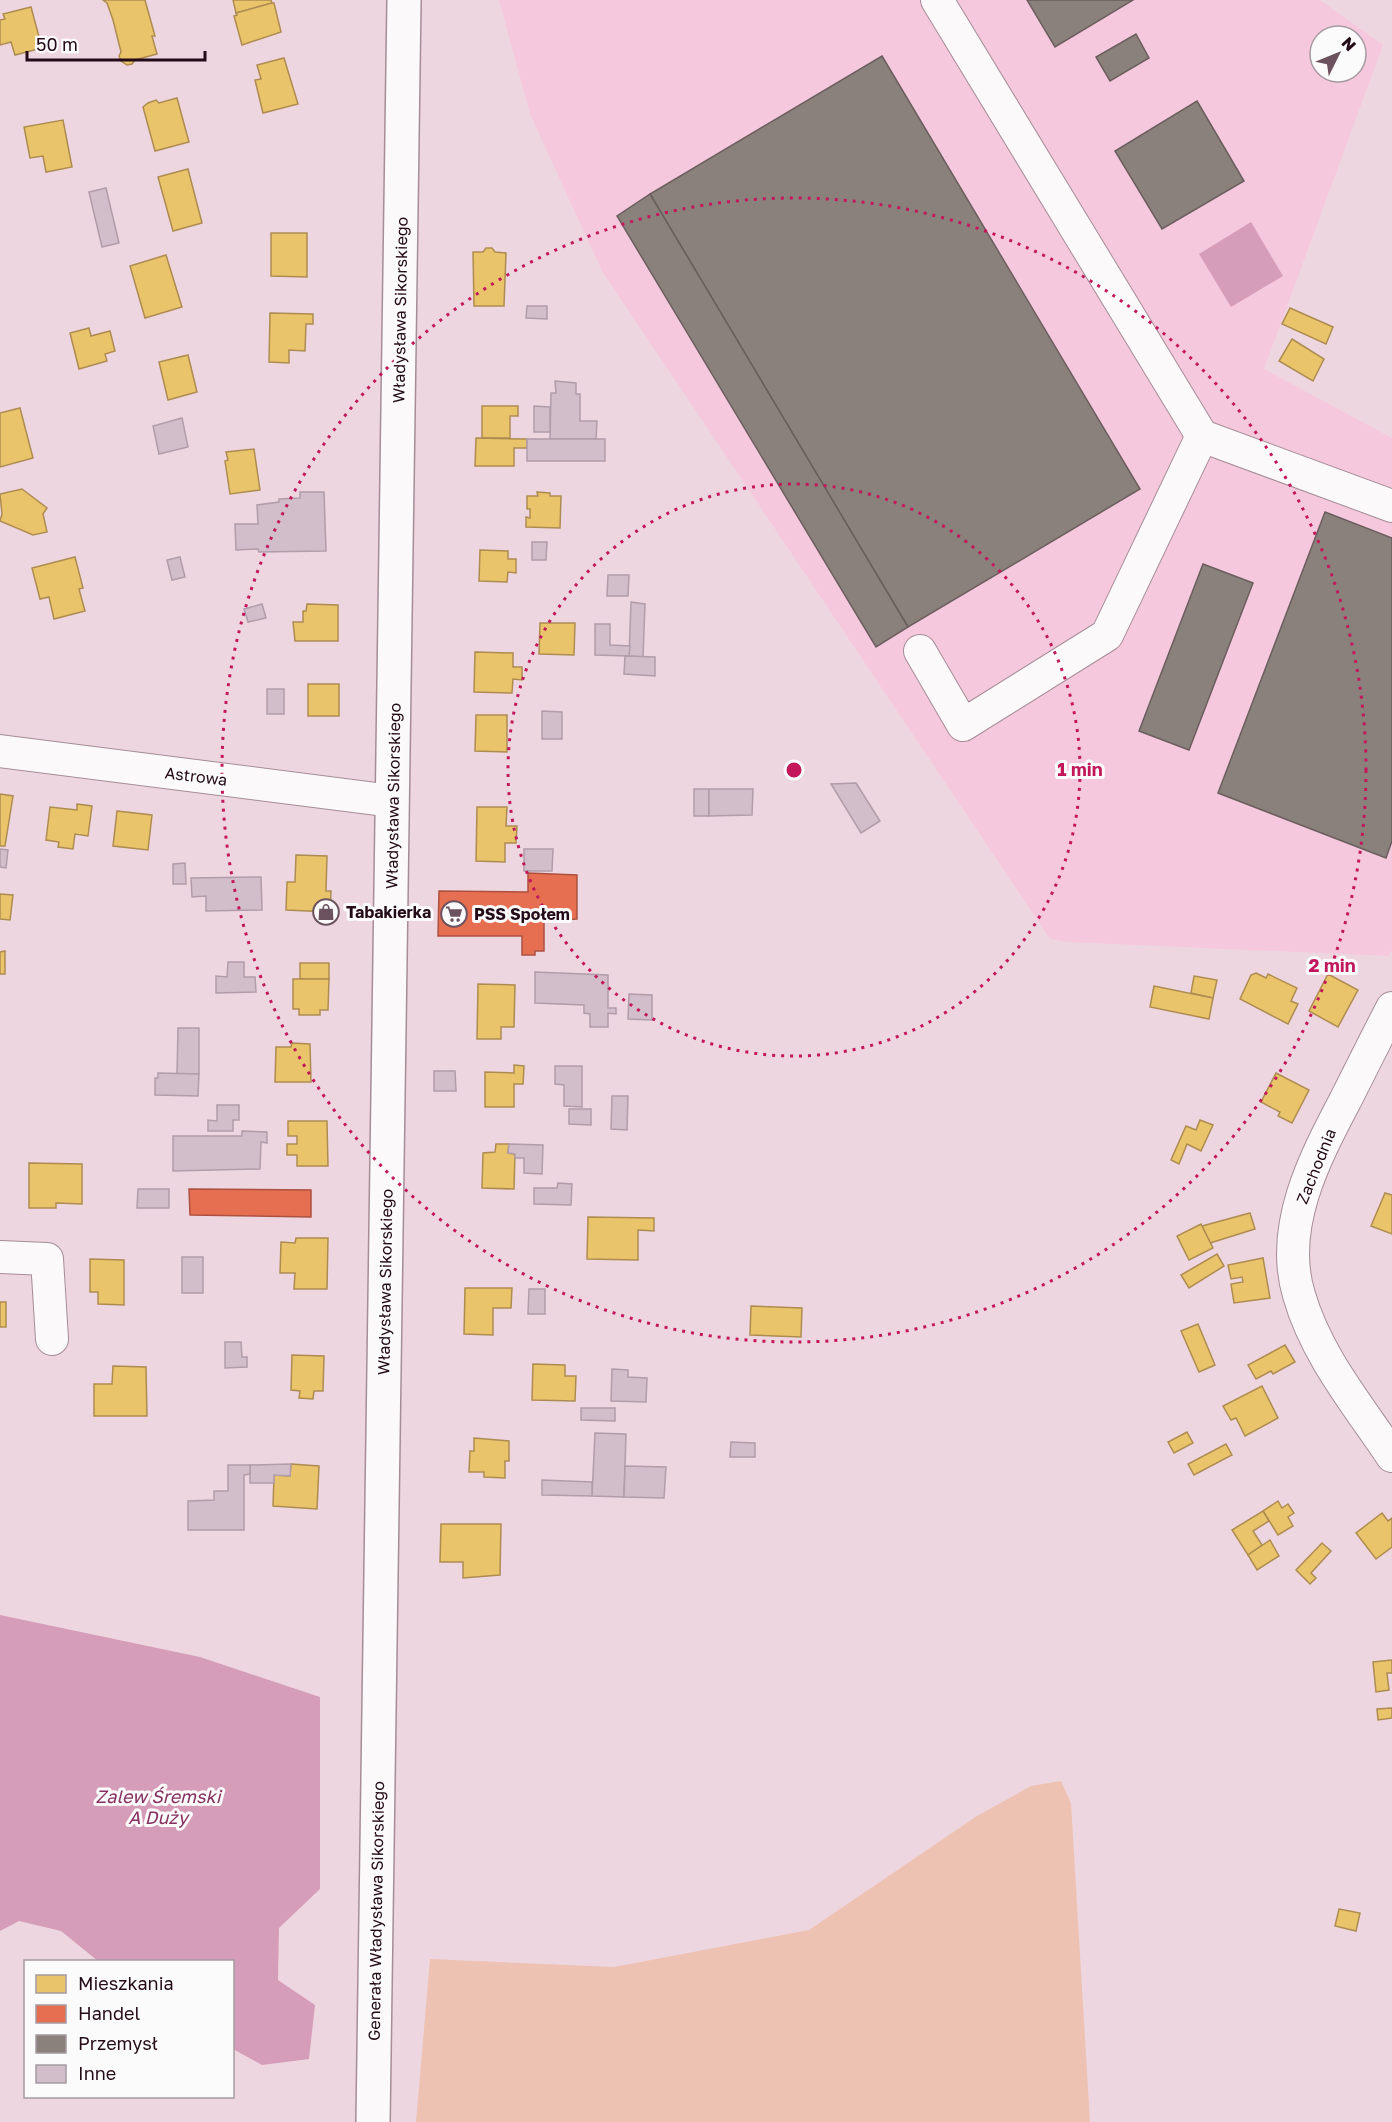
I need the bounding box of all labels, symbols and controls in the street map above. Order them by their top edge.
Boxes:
scale bar [27,24,206,62]
north arrow [1308,24,1368,84]
text: N [1338,32,1360,55]
text: 50 m [36,33,78,55]
street label: Władysława Sikorskiego [388,217,412,403]
street label: Władysława Sikorskiego [381,703,405,889]
text: 1 min [1057,758,1103,780]
centre of rings [784,760,804,780]
street label: Astrowa [164,762,228,790]
shop icon: Tabakierka [311,897,341,927]
supermarket icon: PSS Społem [439,899,469,929]
place label: Tabakierka [346,902,431,922]
place label: PSS Społem [474,904,570,924]
text: 2 min [1308,954,1356,976]
street label: Zachodnia [1292,1125,1340,1207]
street label: Władysława Sikorskiego [373,1189,397,1375]
street label: Generała Władysława Sikorskiego [364,1781,388,2041]
water label: Zalew Śremski A Duży [95,1785,223,1828]
legend [24,1960,234,2098]
text: Mieszkania [78,1972,174,1994]
text: Handel [78,2002,140,2024]
text: Przemysł [78,2032,158,2054]
text: Inne [78,2062,116,2084]

